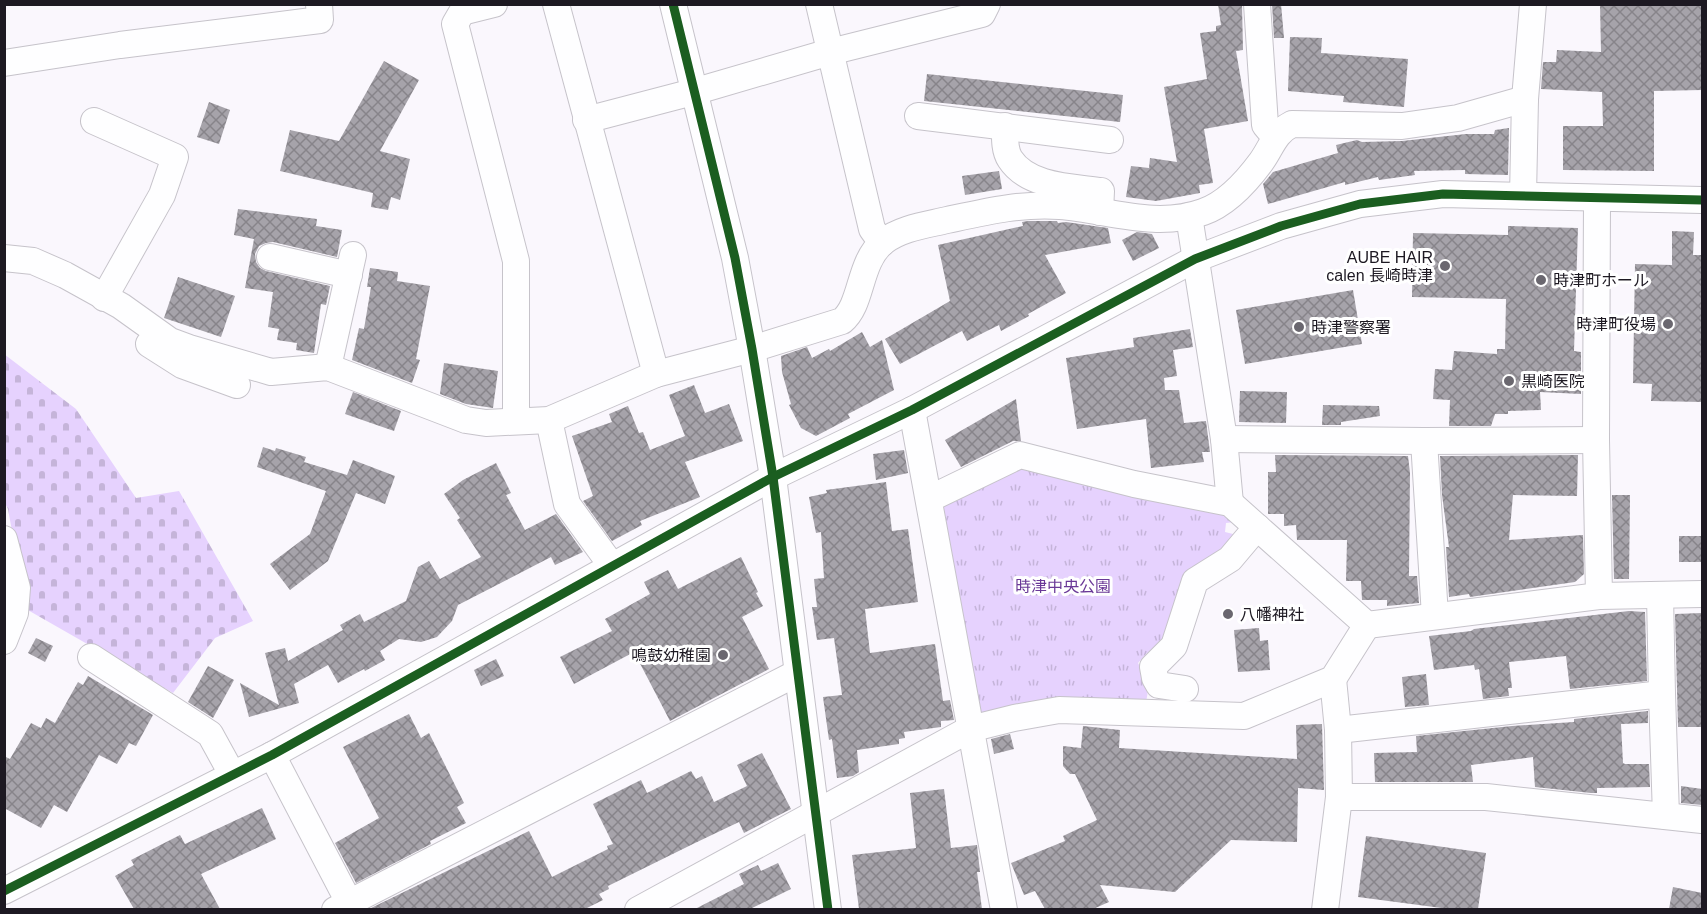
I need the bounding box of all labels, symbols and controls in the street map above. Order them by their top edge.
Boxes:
place label: AUBE HAIR calen 長崎時津 [1326,249,1433,284]
marker: AUBE HAIR calen 長崎時津 [1438,259,1452,273]
place label: 時津町ホール [1553,272,1649,289]
marker: 時津町ホール [1534,273,1548,287]
place label: 時津町役場 [1576,316,1656,333]
marker: 時津町役場 [1661,317,1675,331]
place label: 時津警察署 [1311,319,1391,336]
marker: 時津警察署 [1292,320,1306,334]
place label: 黒崎医院 [1521,373,1585,390]
marker: 黒崎医院 [1502,374,1516,388]
park label: 時津中央公園 [1015,578,1111,595]
place label: 八幡神社 [1240,606,1304,623]
marker: 八幡神社 [1221,607,1235,621]
place label: 鳴鼓幼稚園 [631,647,711,664]
marker: 鳴鼓幼稚園 [716,648,730,662]

